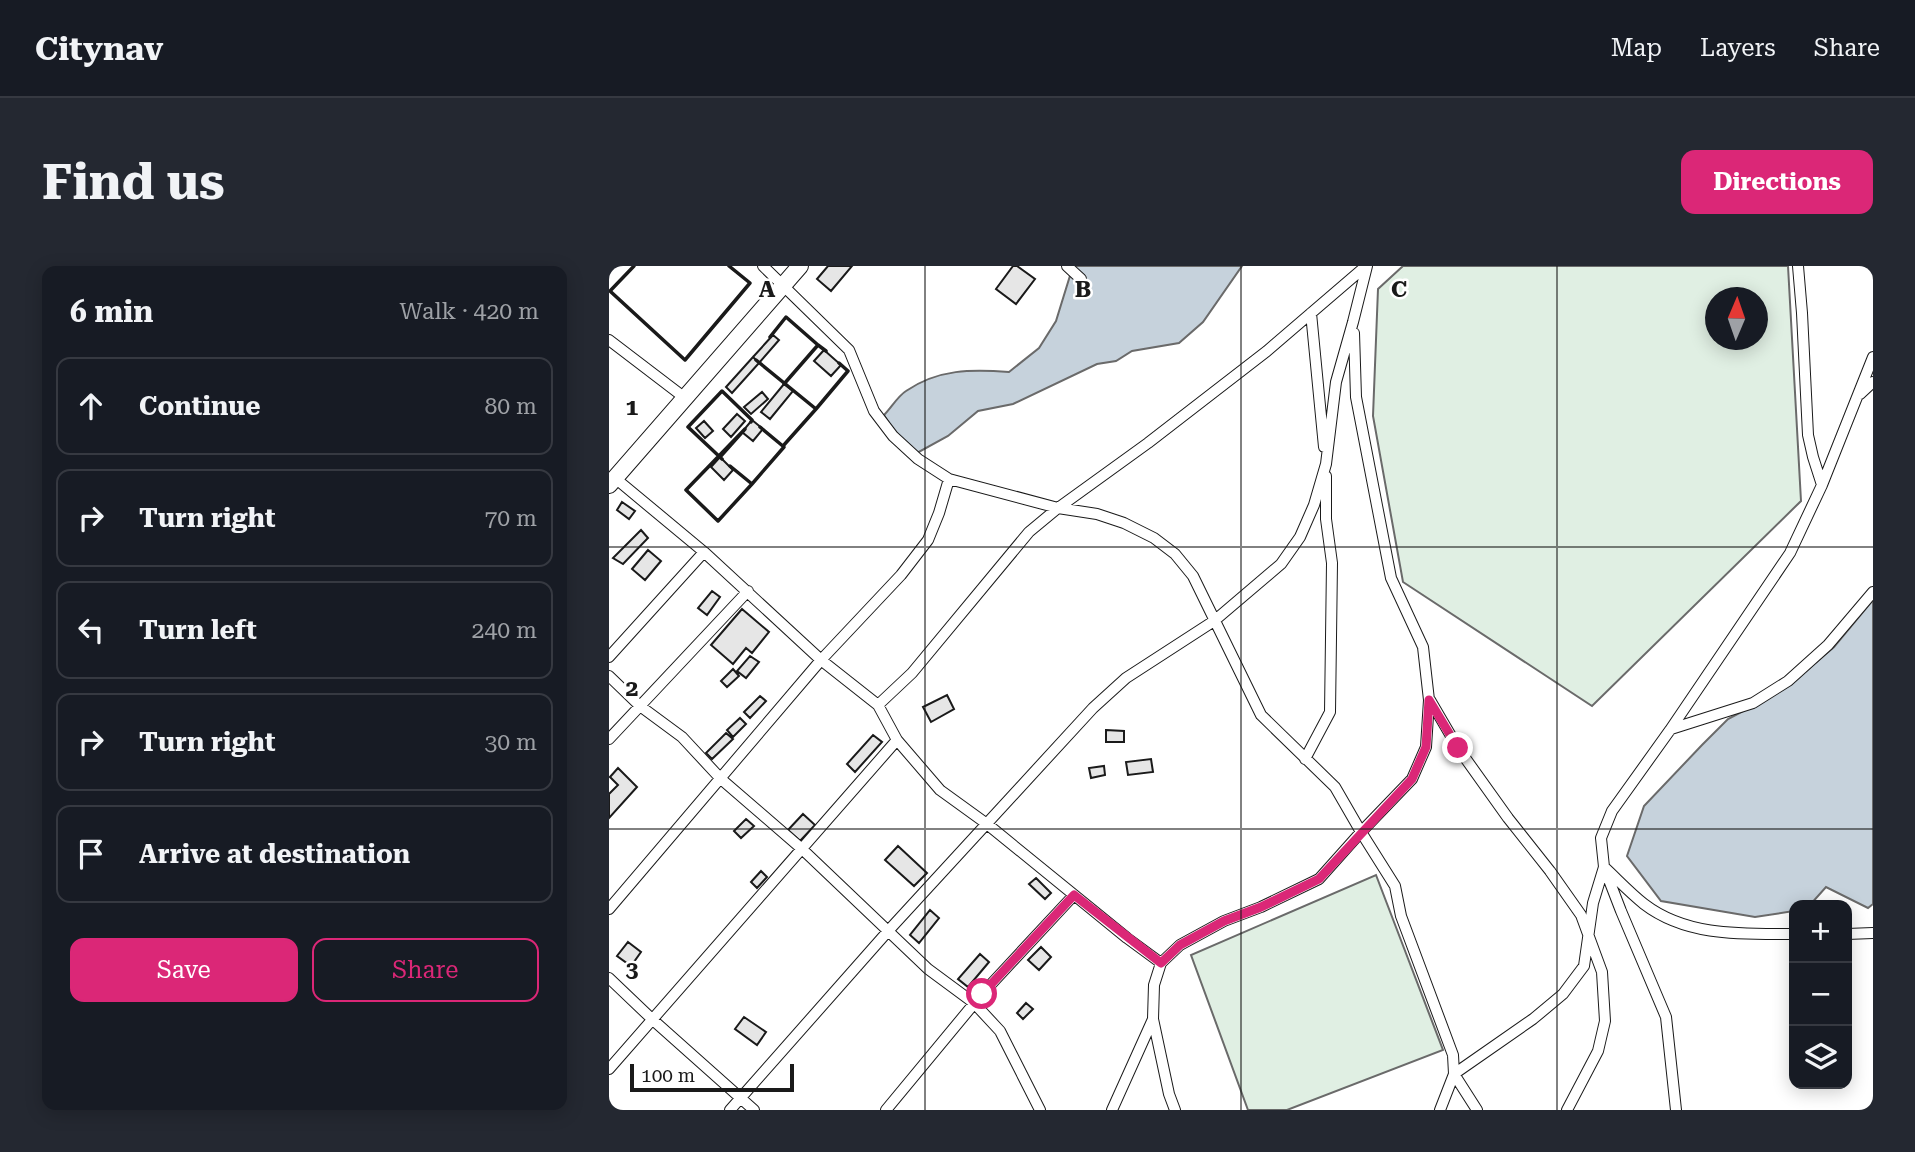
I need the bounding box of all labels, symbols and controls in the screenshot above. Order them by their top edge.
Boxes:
text: Citynav [35,29,163,68]
text: Map [1611,34,1662,62]
text: Layers [1700,34,1776,62]
text: Share [1814,34,1880,62]
button: Directions [1681,150,1873,214]
text: Find us [42,154,225,211]
text: A [759,276,776,303]
text: B [1075,276,1091,303]
text: C [1391,276,1407,303]
north arrow [1705,287,1768,350]
text: 6 min [70,294,153,329]
text: Walk · 420 m [400,298,539,325]
icon: ahead [72,387,110,425]
text: Continue [139,391,261,421]
text: 80 m [484,393,537,420]
text: 1 [626,394,639,421]
icon: right [72,499,110,537]
text: Turn right [139,503,275,533]
text: 70 m [484,505,537,532]
icon: left [72,611,110,649]
text: Turn left [139,615,257,645]
text: 240 m [472,617,537,644]
text: 2 [626,675,638,702]
icon: right [72,723,110,761]
text: Turn right [139,727,275,757]
text: 30 m [484,729,537,756]
route end [1442,732,1473,763]
icon: arrive [72,835,110,873]
text: Arrive at destination [139,839,410,869]
map controls [1789,900,1852,1089]
button: + [1789,900,1852,963]
button: Save [70,938,298,1002]
button: Share [312,938,539,1002]
text: 3 [626,956,639,983]
button: − [1789,963,1852,1026]
route start [966,978,997,1009]
button: layers [1789,1026,1852,1089]
scale bar [630,1061,795,1093]
text: 100 m [641,1064,695,1087]

